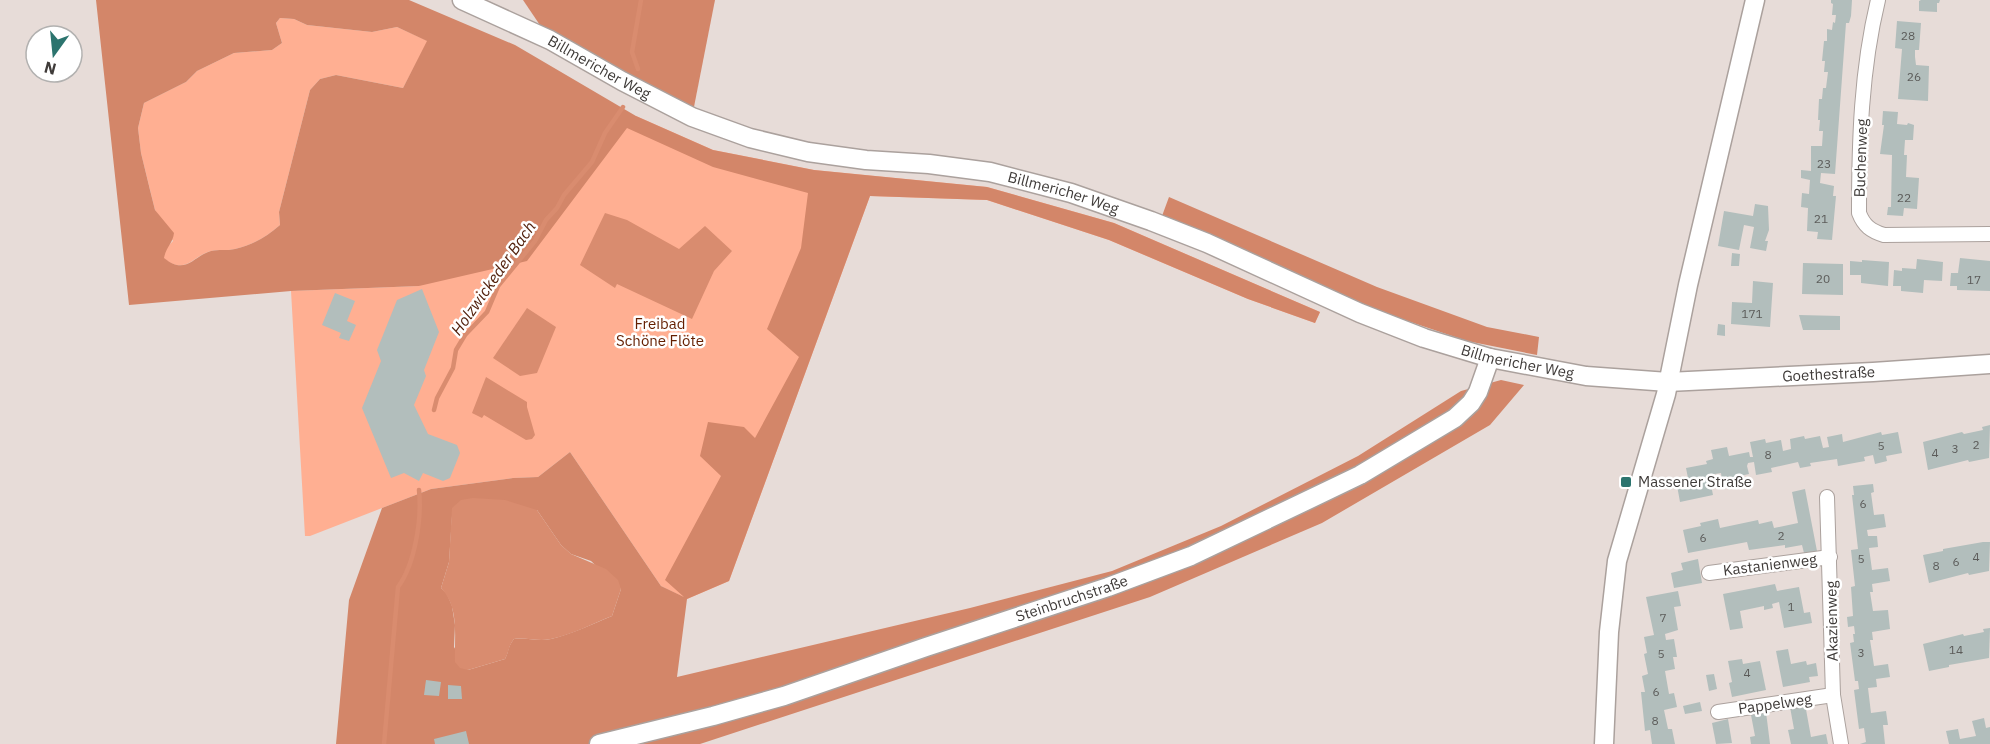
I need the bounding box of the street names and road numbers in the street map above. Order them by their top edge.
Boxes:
street label: Billmericher Weg [545,31,654,103]
street label: Buchenweg [1850,118,1871,198]
street label: Billmericher Weg [1006,167,1122,218]
street label: Billmericher Weg [1459,340,1576,383]
street label: Goethestraße [1782,362,1875,385]
street label: Kastanienweg [1722,549,1818,580]
street label: Steinbruchstraße [1013,570,1130,626]
street label: Akazienweg [1821,581,1842,661]
street label: Pappelweg [1737,689,1813,718]

